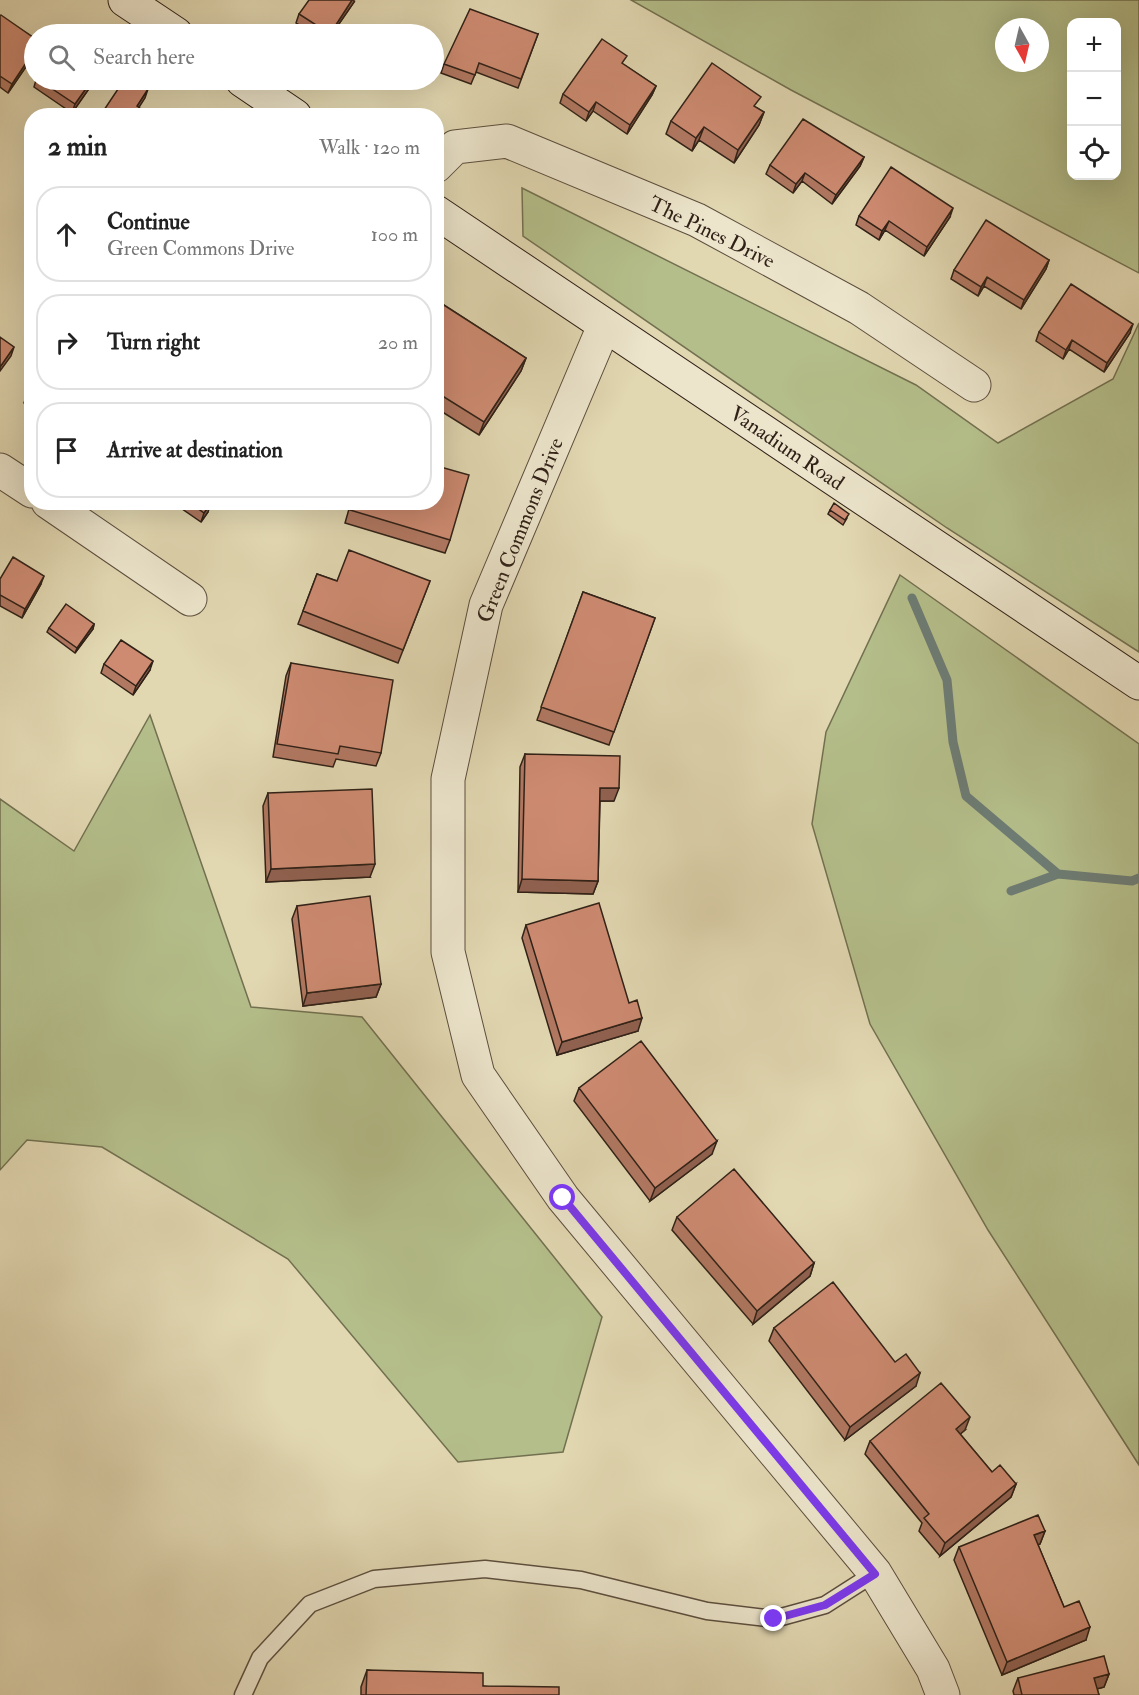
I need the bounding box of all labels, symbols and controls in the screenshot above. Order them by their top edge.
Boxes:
north arrow [995,18,1049,72]
map controls [1067,18,1121,180]
button: + [1067,18,1121,72]
search box [24,24,444,90]
icon: search [45,41,78,74]
text: Search here [93,43,195,71]
button: − [1067,72,1121,126]
button: locate [1067,126,1121,180]
text: 2 min [48,131,107,163]
text: Walk · 120 m [319,135,420,160]
street label: The Pines Drive [644,190,779,275]
text: Continue [107,208,190,236]
icon: ahead [50,218,83,251]
text: 100 m [371,222,418,247]
text: Green Commons Drive [107,236,294,261]
icon: right [50,326,83,359]
text: Turn right [107,328,200,356]
text: 20 m [378,330,418,355]
street label: Vanadium Road [724,400,850,497]
icon: arrive [50,434,83,467]
street label: Green Commons Drive [471,434,570,627]
text: Arrive at destination [107,436,283,464]
route start [549,1184,575,1210]
route end [760,1605,786,1631]

